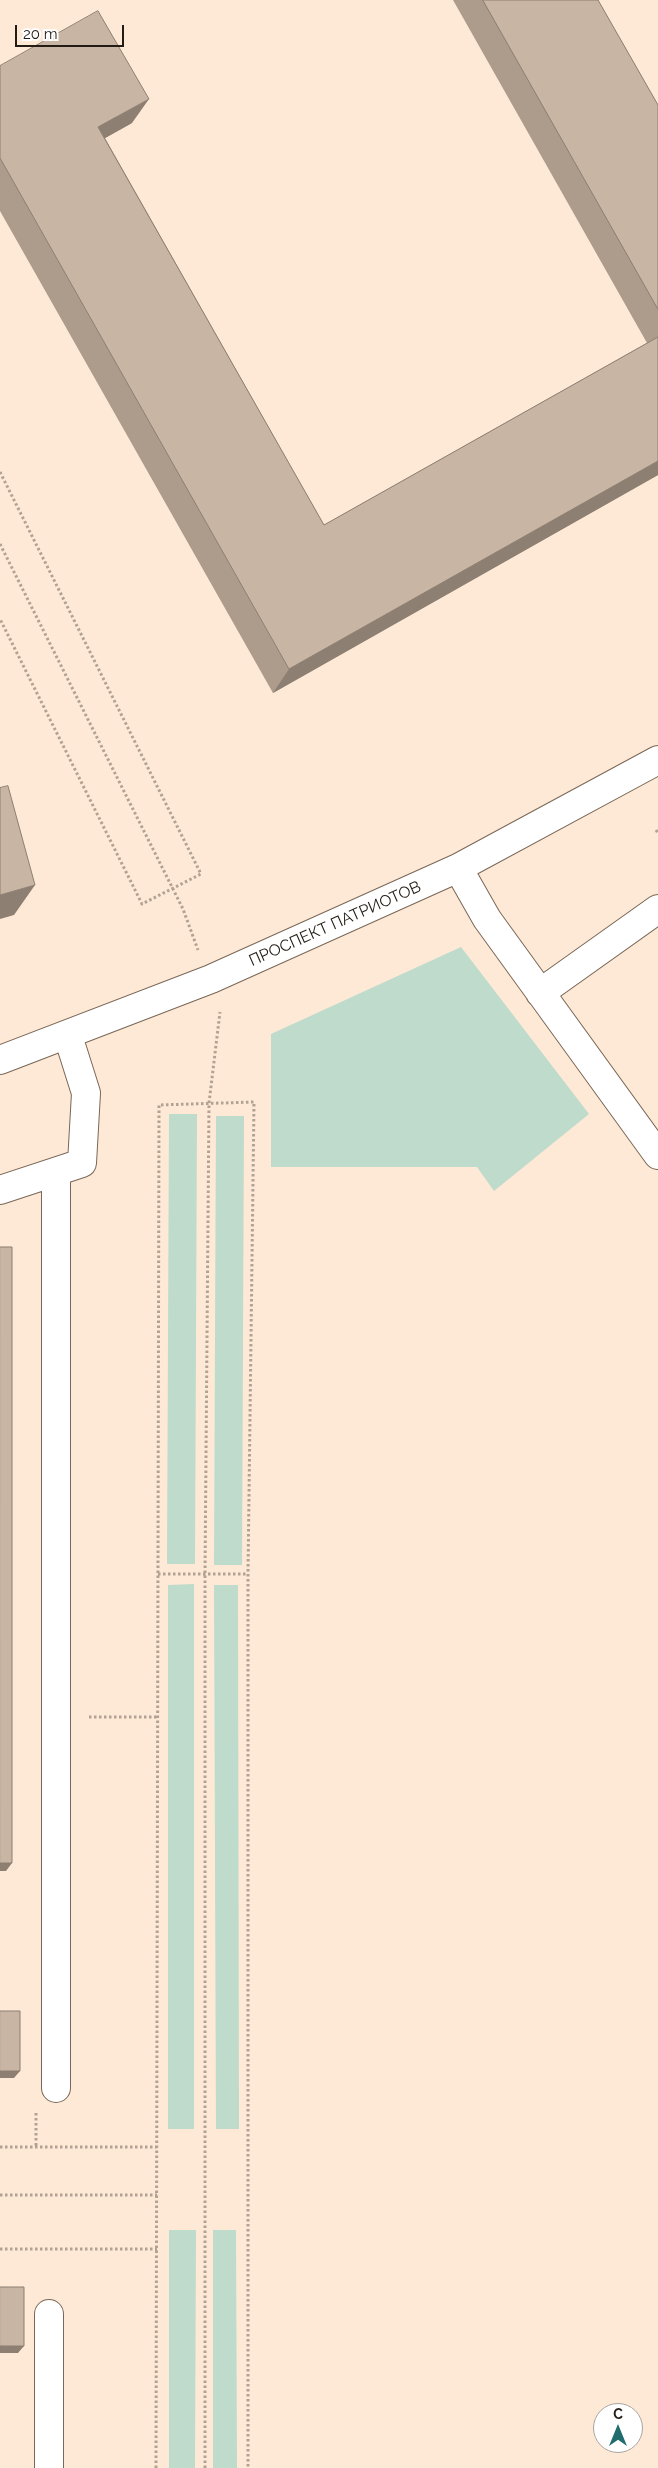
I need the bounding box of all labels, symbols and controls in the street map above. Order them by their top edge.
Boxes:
scale bar [18,15,126,47]
text: 20 m [23,25,58,43]
street label: ПРОСПЕКТ ПАТРИОТОВ [246,877,424,971]
north arrow [593,2403,643,2453]
text: С [613,2406,623,2422]

